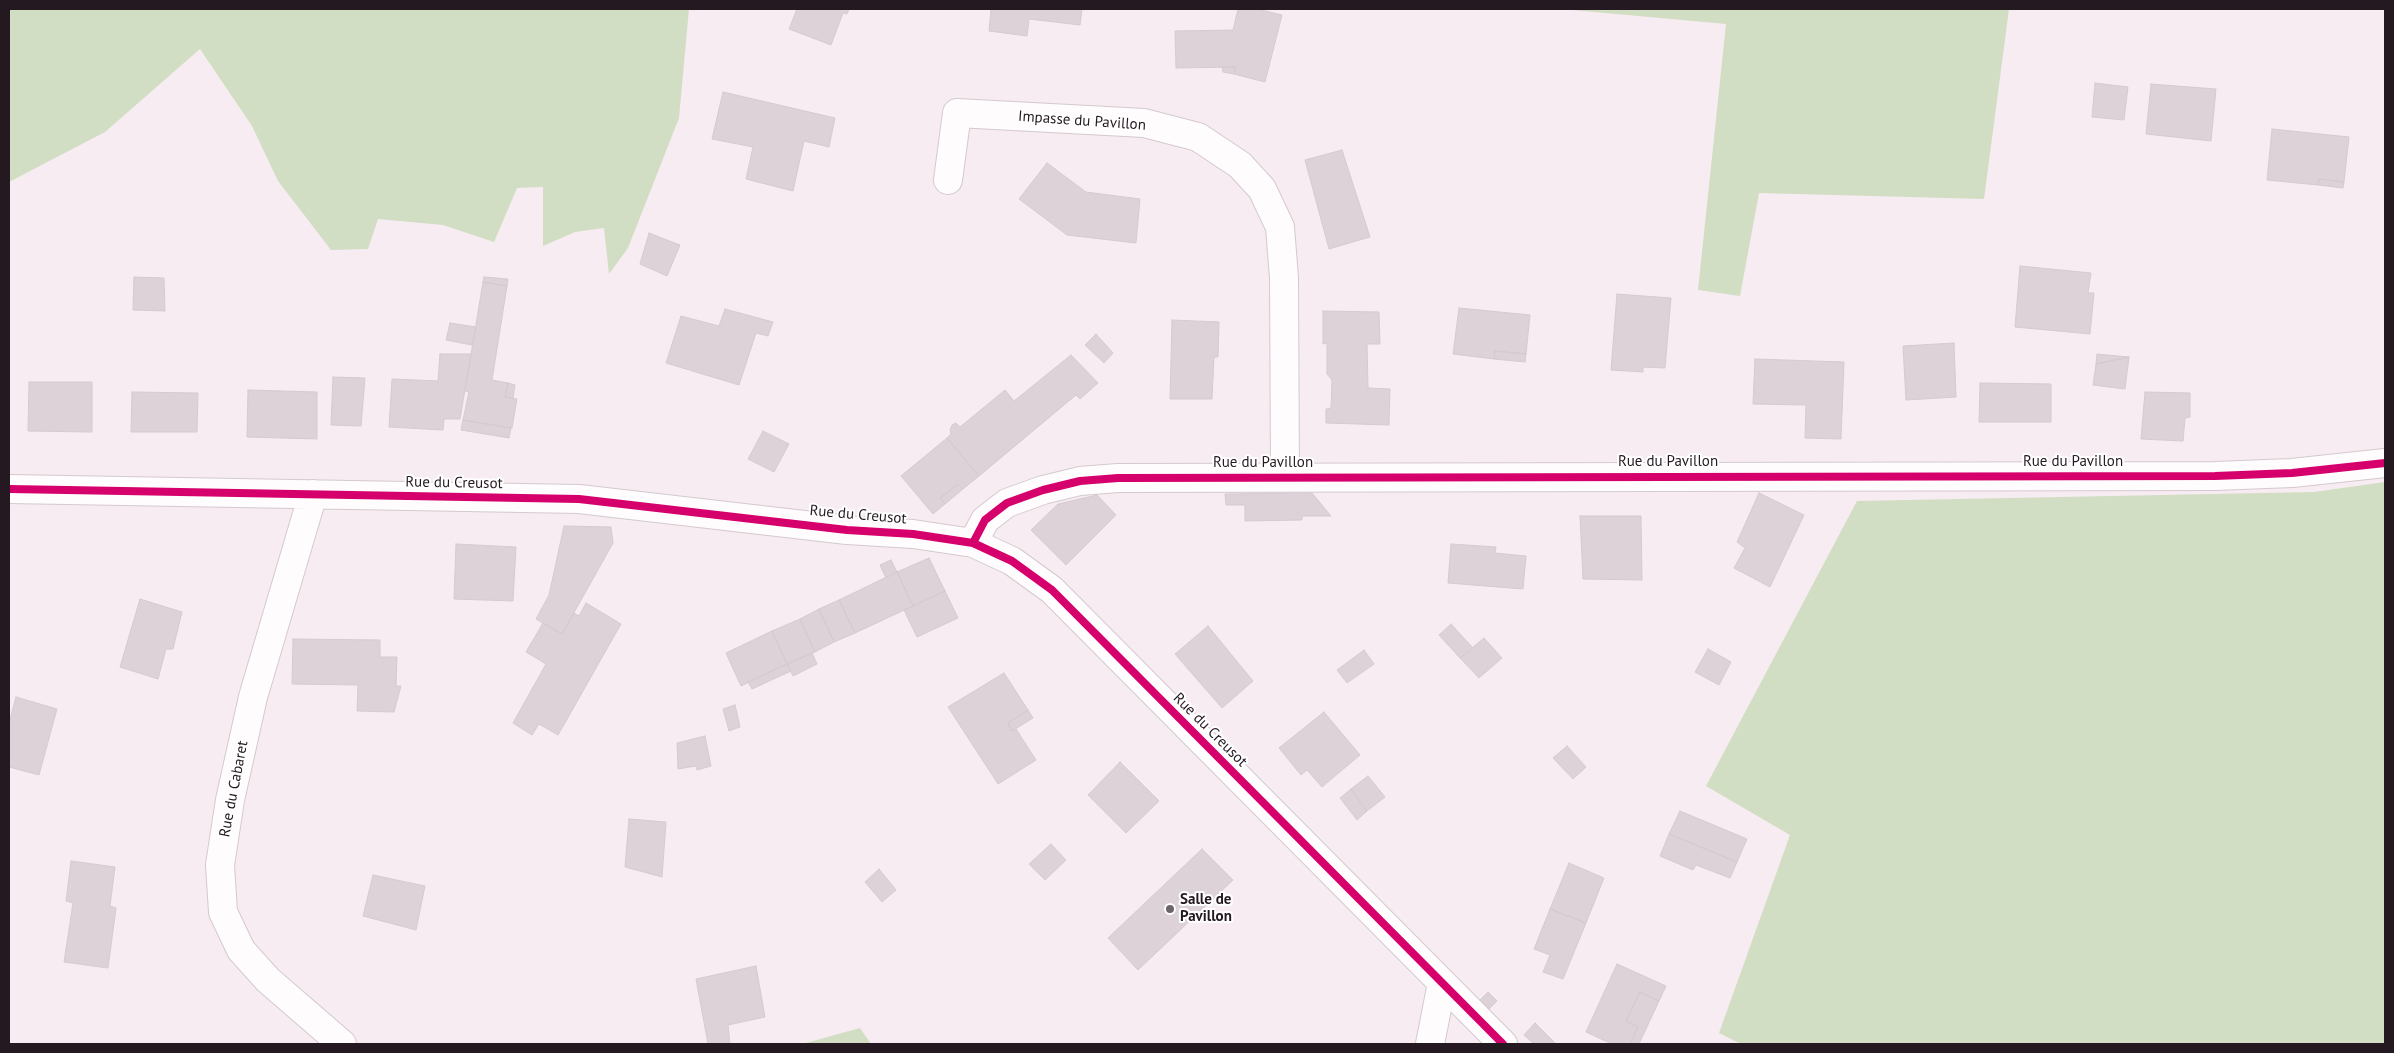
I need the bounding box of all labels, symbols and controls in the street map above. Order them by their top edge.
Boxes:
street label: Impasse du Pavillon [1017,108,1147,134]
street label: Rue du Pavillon [1618,453,1718,471]
street label: Rue du Pavillon [2023,453,2123,471]
street label: Rue du Pavillon [1213,454,1313,472]
street label: Rue du Creusot [405,473,503,493]
street label: Rue du Creusot [809,502,907,528]
street label: Rue du Creusot [1169,689,1251,771]
street label: Rue du Cabaret [216,739,252,839]
place label: Salle de Pavillon [1180,891,1232,926]
marker: Salle de Pavillon [1164,903,1176,915]

